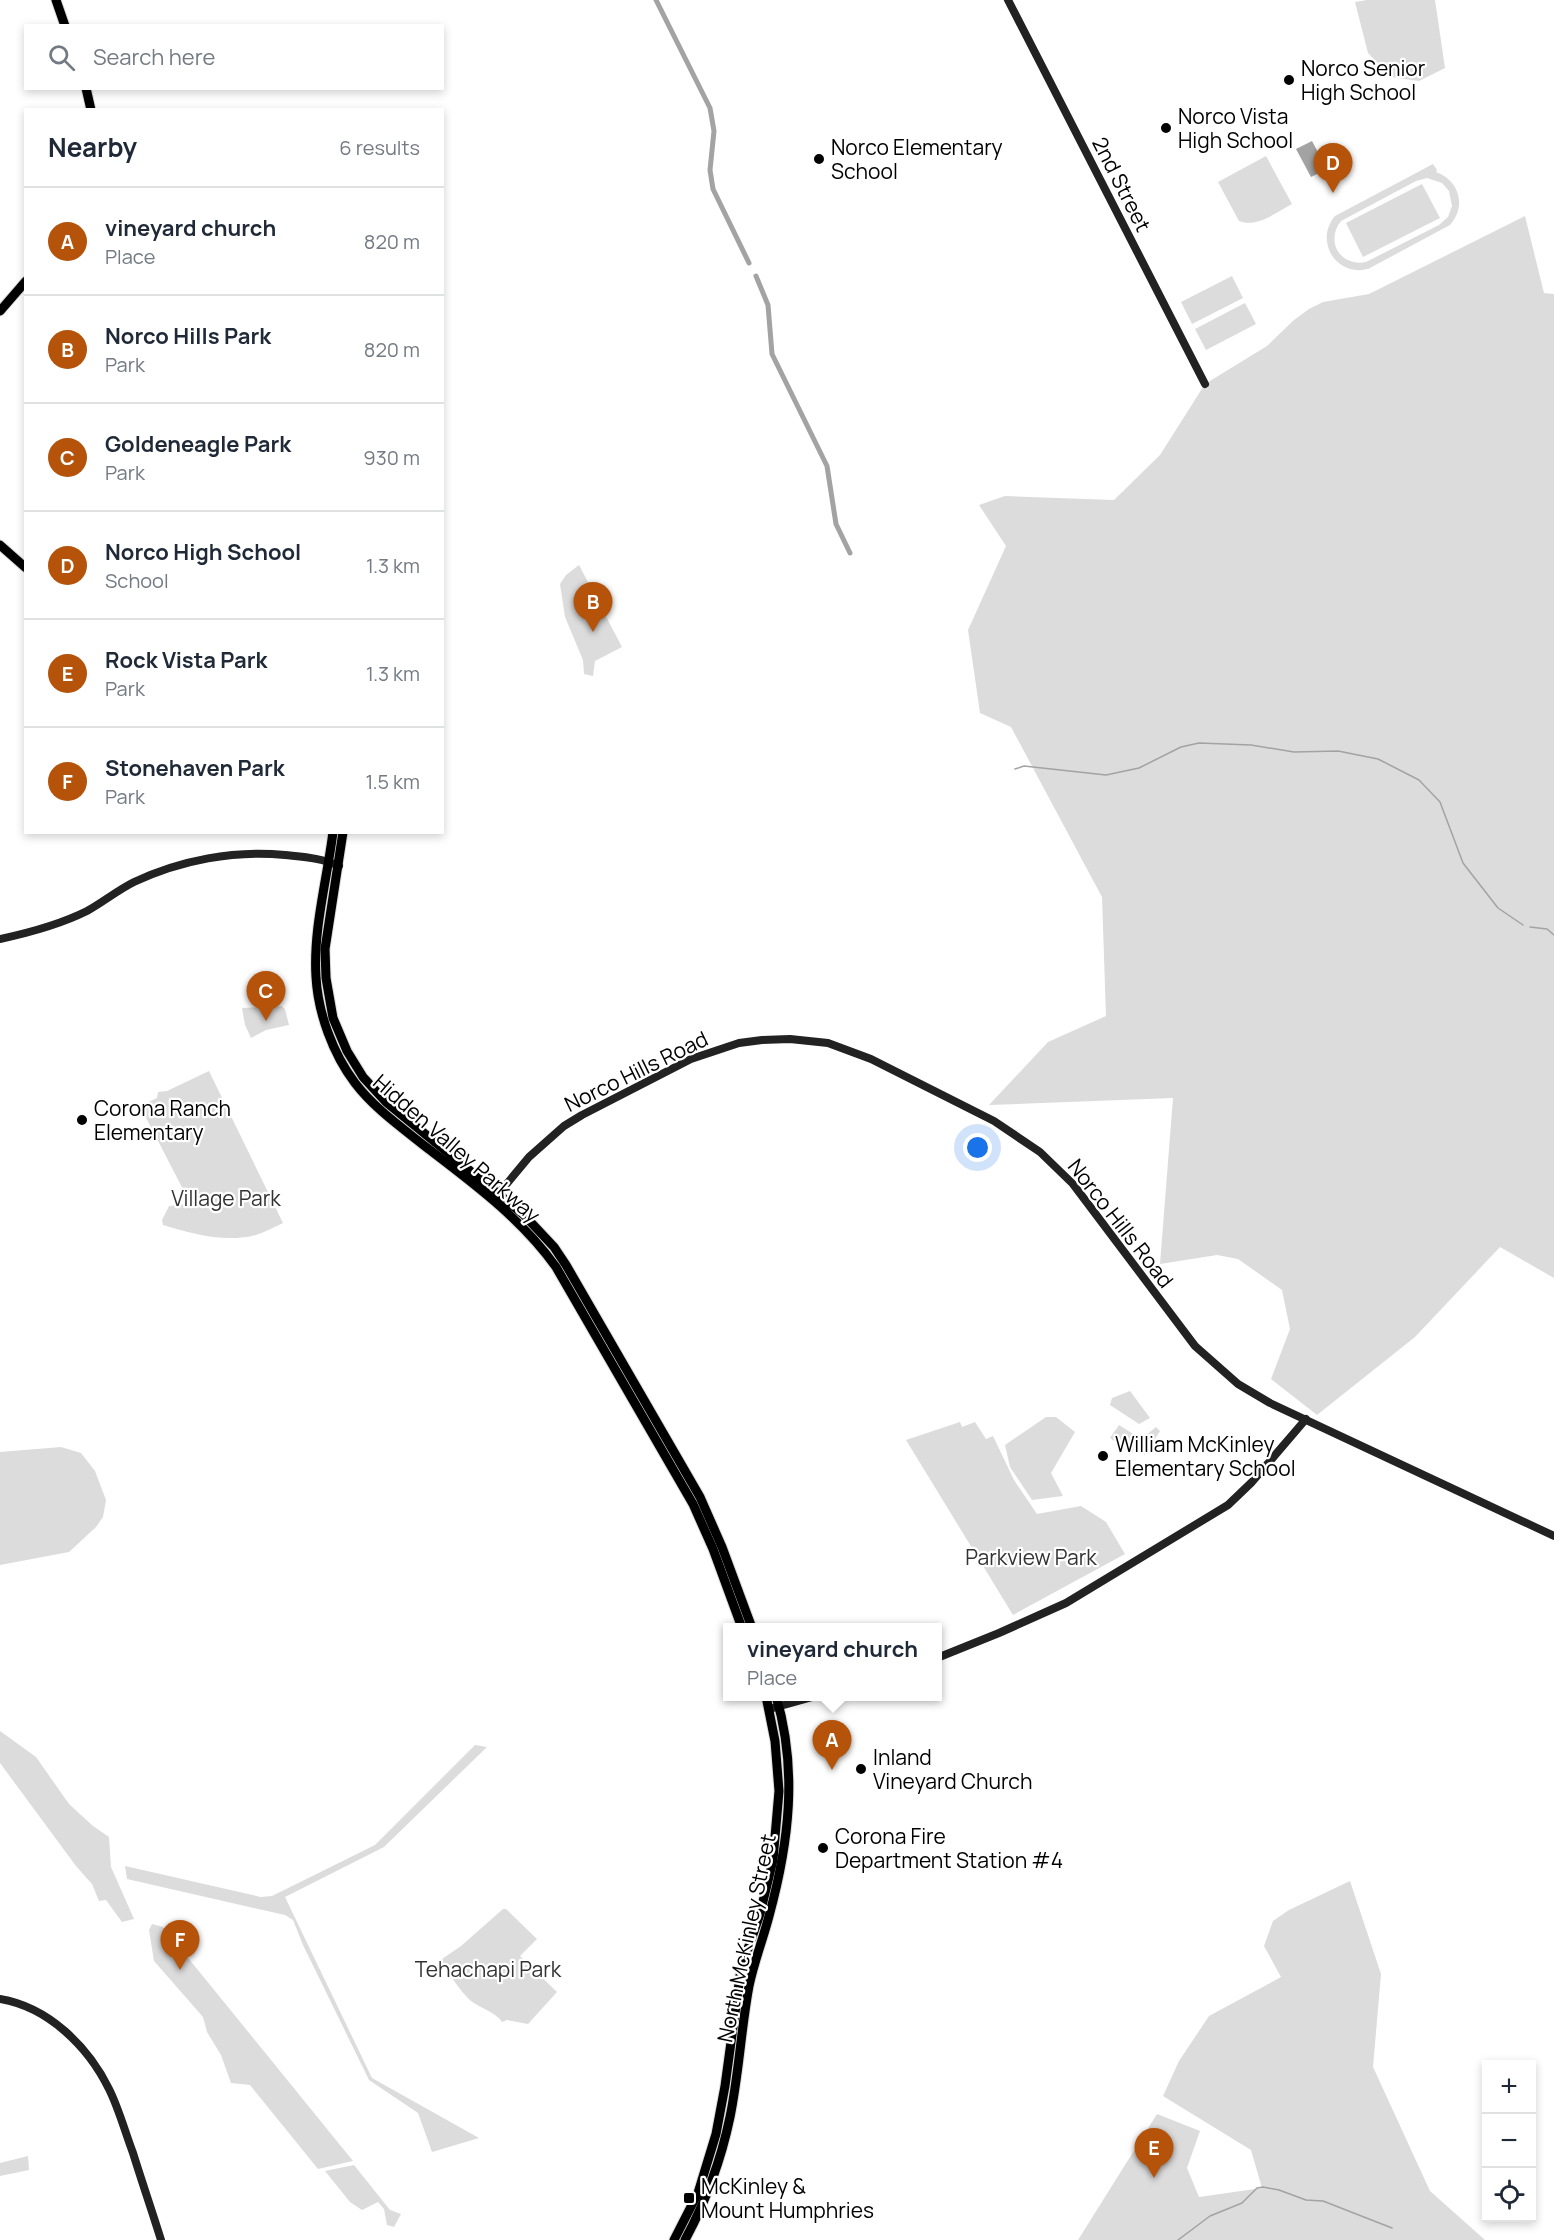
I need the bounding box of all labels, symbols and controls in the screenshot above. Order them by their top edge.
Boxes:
search box [24,24,444,90]
icon: search [45,41,78,74]
text: Search here [93,42,215,72]
place label: Norco Senior High School [1301,54,1426,106]
marker: Norco Senior High School [1282,73,1296,87]
place label: Norco Vista High School [1178,102,1293,154]
marker: Norco Vista High School [1159,121,1173,135]
text: Nearby [48,129,137,165]
street label: 2nd Street [1086,132,1158,236]
place label: Norco Elementary School [831,133,1003,185]
text: 6 results [339,134,420,161]
pin: D [1314,144,1352,193]
marker: Norco Elementary School [812,152,826,166]
text: vineyard church [105,213,276,243]
text: A [61,228,74,255]
text: 820 m [364,228,420,255]
text: Place [105,243,155,270]
text: Norco Hills Park [105,321,271,351]
text: B [61,336,74,363]
text: 820 m [364,336,420,363]
text: Park [105,351,145,378]
text: Goldeneagle Park [105,429,291,459]
text: C [60,444,75,471]
text: 930 m [363,444,420,471]
text: Park [105,459,145,486]
text: Norco High School [105,537,301,567]
text: D [60,552,75,579]
text: 1.3 km [366,552,420,579]
text: School [105,567,169,594]
pin: B [574,582,612,632]
text: Rock Vista Park [105,645,267,675]
text: E [62,660,73,687]
text: 1.3 km [366,660,420,687]
text: Park [105,675,145,702]
text: Stonehaven Park [105,753,285,783]
text: F [62,768,73,795]
text: 1.5 km [366,768,420,795]
text: Park [105,783,145,810]
pin: C [246,972,286,1021]
street label: Norco Hills Road [560,1024,712,1118]
street label: Hidden Valley Parkway [368,1068,546,1228]
place label: Corona Ranch Elementary [94,1094,231,1146]
marker: Corona Ranch Elementary [75,1113,89,1127]
your location [963,1133,992,1162]
street label: Norco Hills Road [1062,1153,1180,1293]
park label: Village Park [171,1184,281,1212]
place label: William McKinley Elementary School [1115,1430,1296,1482]
marker: William McKinley Elementary School [1096,1449,1110,1463]
park label: Parkview Park [965,1543,1097,1571]
popup [723,1623,942,1701]
text: vineyard church [747,1634,918,1664]
text: Place [747,1664,797,1691]
pin: A [812,1720,852,1770]
place label: Inland Vineyard Church [873,1743,1032,1795]
marker: Inland Vineyard Church [854,1762,868,1776]
place label: Corona Fire Department Station #4 [835,1822,1063,1874]
street label: North McKinley Street [710,1831,782,2045]
marker: Corona Fire Department Station #4 [816,1841,830,1855]
pin: F [160,1920,200,1970]
park label: Tehachapi Park [415,1955,562,1983]
map controls [1482,2060,1536,2222]
button: + [1482,2060,1536,2114]
button: − [1482,2114,1536,2168]
pin: E [1134,2128,1174,2178]
button: locate [1482,2168,1536,2222]
place label: McKinley & Mount Humphries [701,2172,874,2224]
marker: McKinley & Mount Humphries [682,2191,696,2205]

